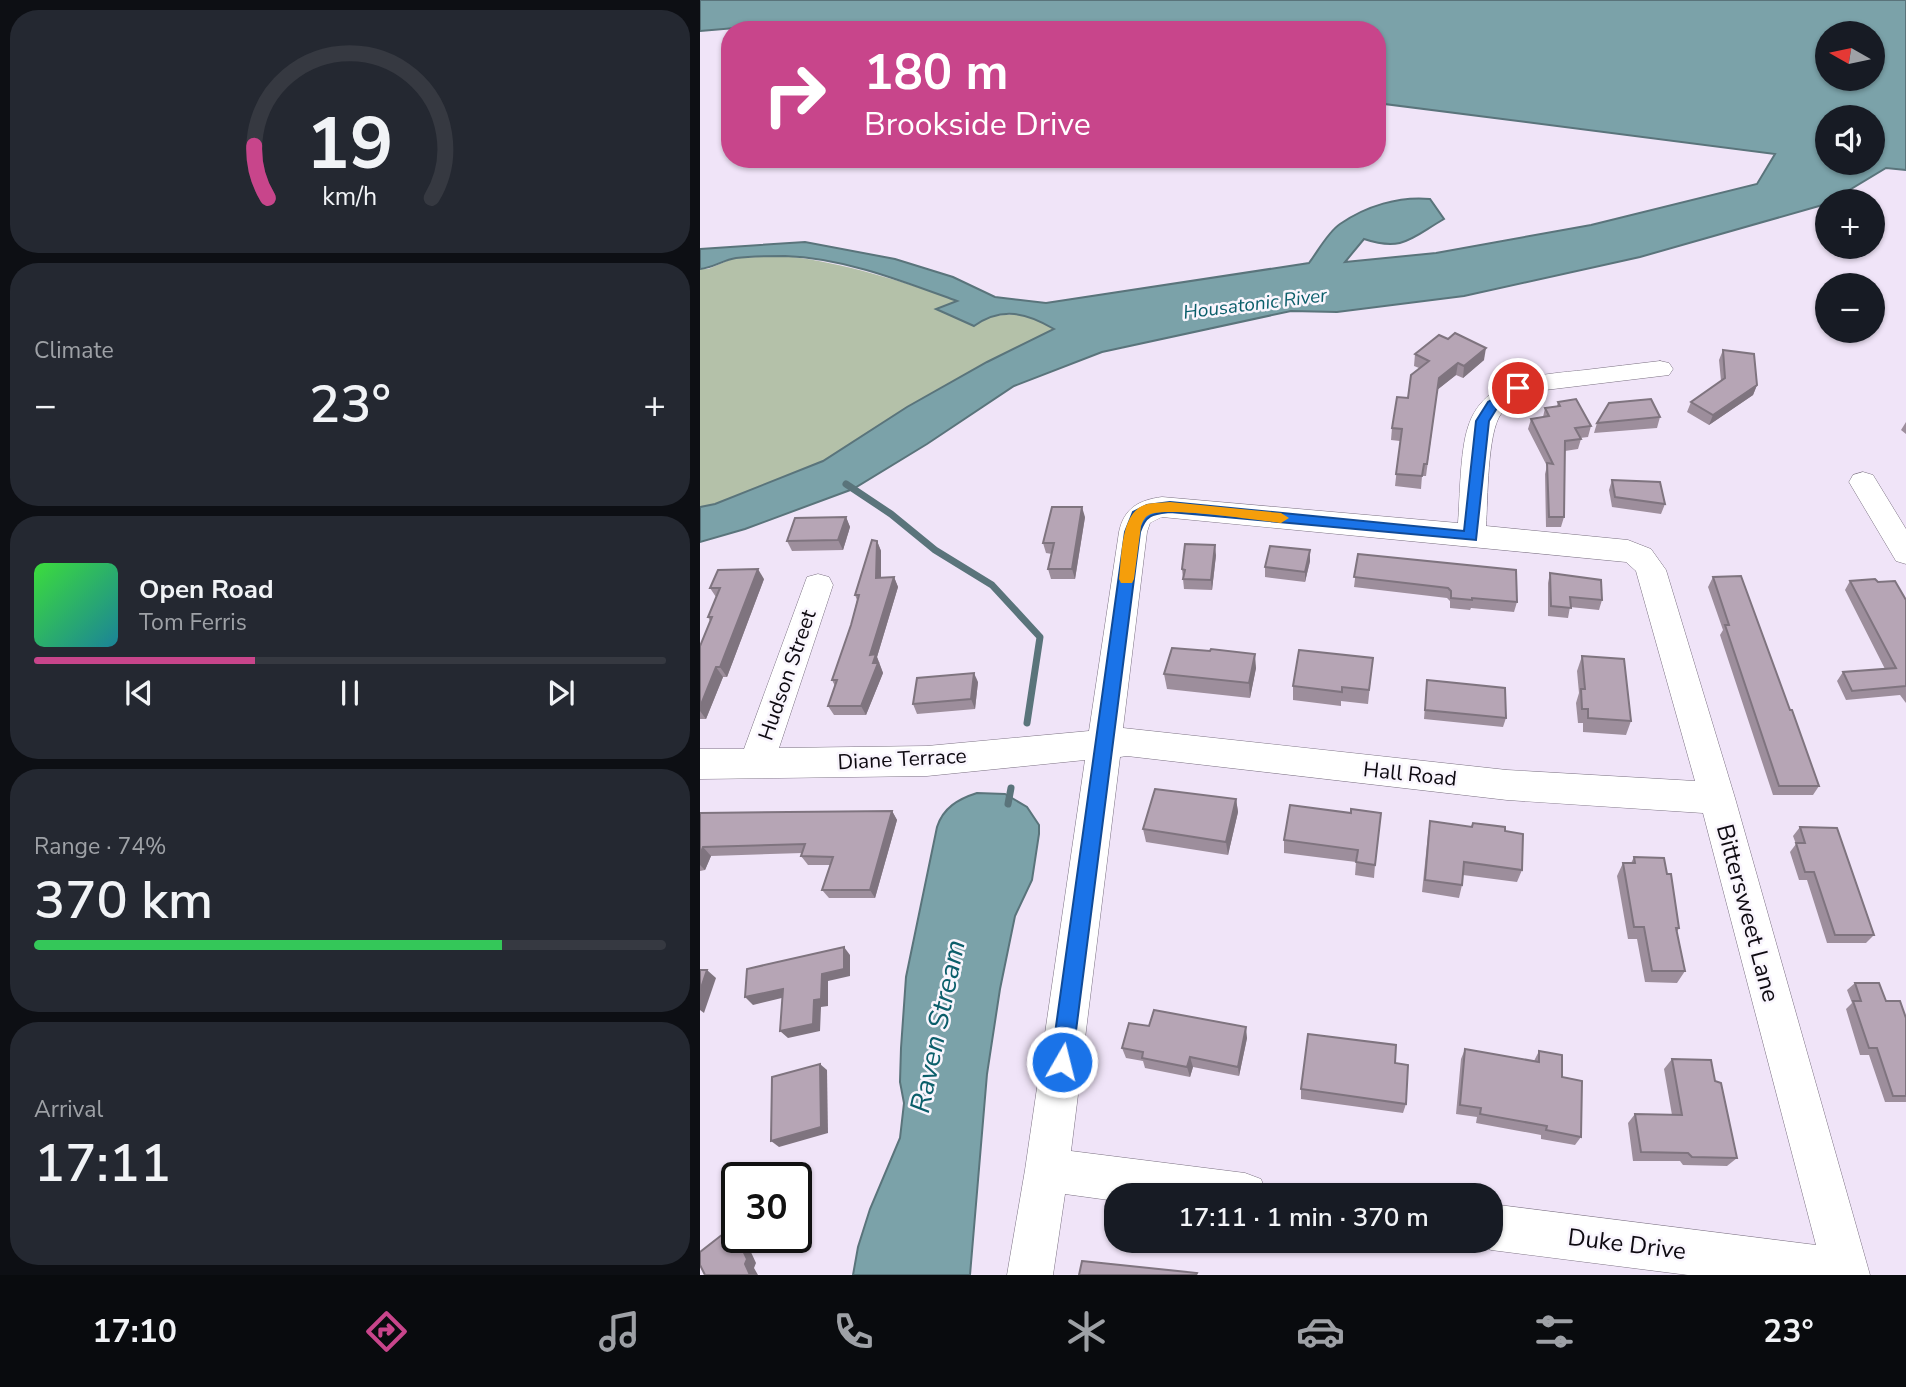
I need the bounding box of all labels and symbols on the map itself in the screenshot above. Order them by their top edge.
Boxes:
north arrow [1815,21,1885,91]
water label: Housatonic River [1182,282,1330,326]
pin [1488,358,1548,418]
street label: Hudson Street [752,605,823,744]
street label: Diane Terrace [837,742,967,776]
street label: Hall Road [1362,755,1458,793]
street label: Bittersweet Lane [1709,820,1787,1006]
water label: Raven Stream [901,936,975,1116]
position arrow [1025,1025,1099,1099]
speed limit sign: 30 [721,1162,812,1253]
street label: Duke Drive [1566,1221,1688,1267]

